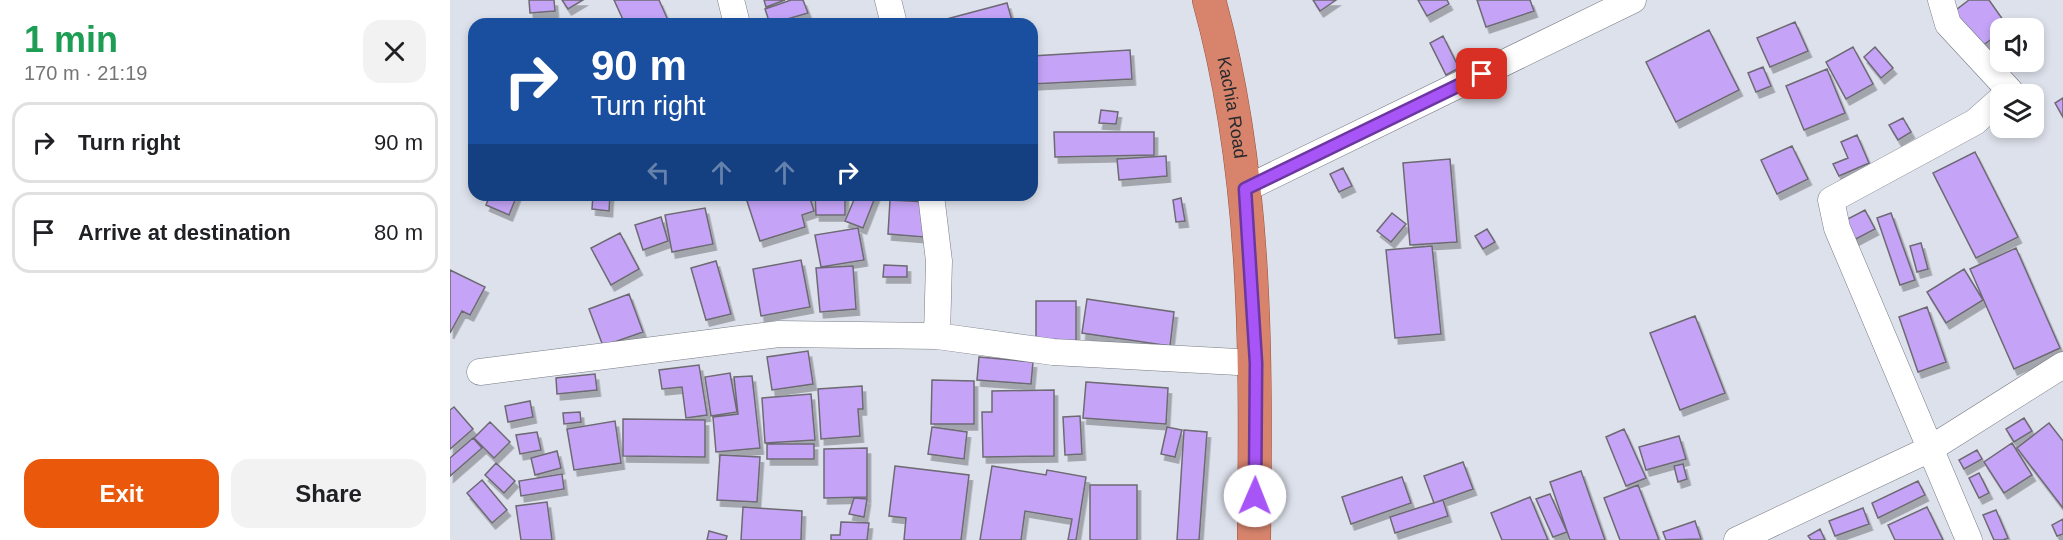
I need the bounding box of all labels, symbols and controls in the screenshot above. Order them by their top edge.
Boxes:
map controls [1990,18,2044,138]
button: sound [1990,18,2044,72]
text: 1 min [24,19,118,60]
button: close [363,20,426,83]
icon: right [492,42,570,120]
text: 90 m [591,42,687,89]
pin [1456,48,1507,99]
street label: Kachia Road [1213,55,1250,160]
icon: arrive [1465,57,1498,90]
text: 170 m · 21:19 [24,62,147,84]
button: layers [1990,84,2044,138]
text: Turn right [591,91,706,121]
icon: right [27,126,60,159]
text: Turn right [78,130,180,155]
text: 90 m [374,130,423,155]
icon: left [642,156,675,189]
icon: ahead [705,156,738,189]
icon: ahead [768,156,801,189]
icon: right [831,156,864,189]
icon: arrive [27,216,60,249]
text: Arrive at destination [78,220,291,245]
text: 80 m [374,220,423,245]
button: Exit [24,459,219,528]
button: Share [231,459,426,528]
position arrow [1223,464,1287,528]

